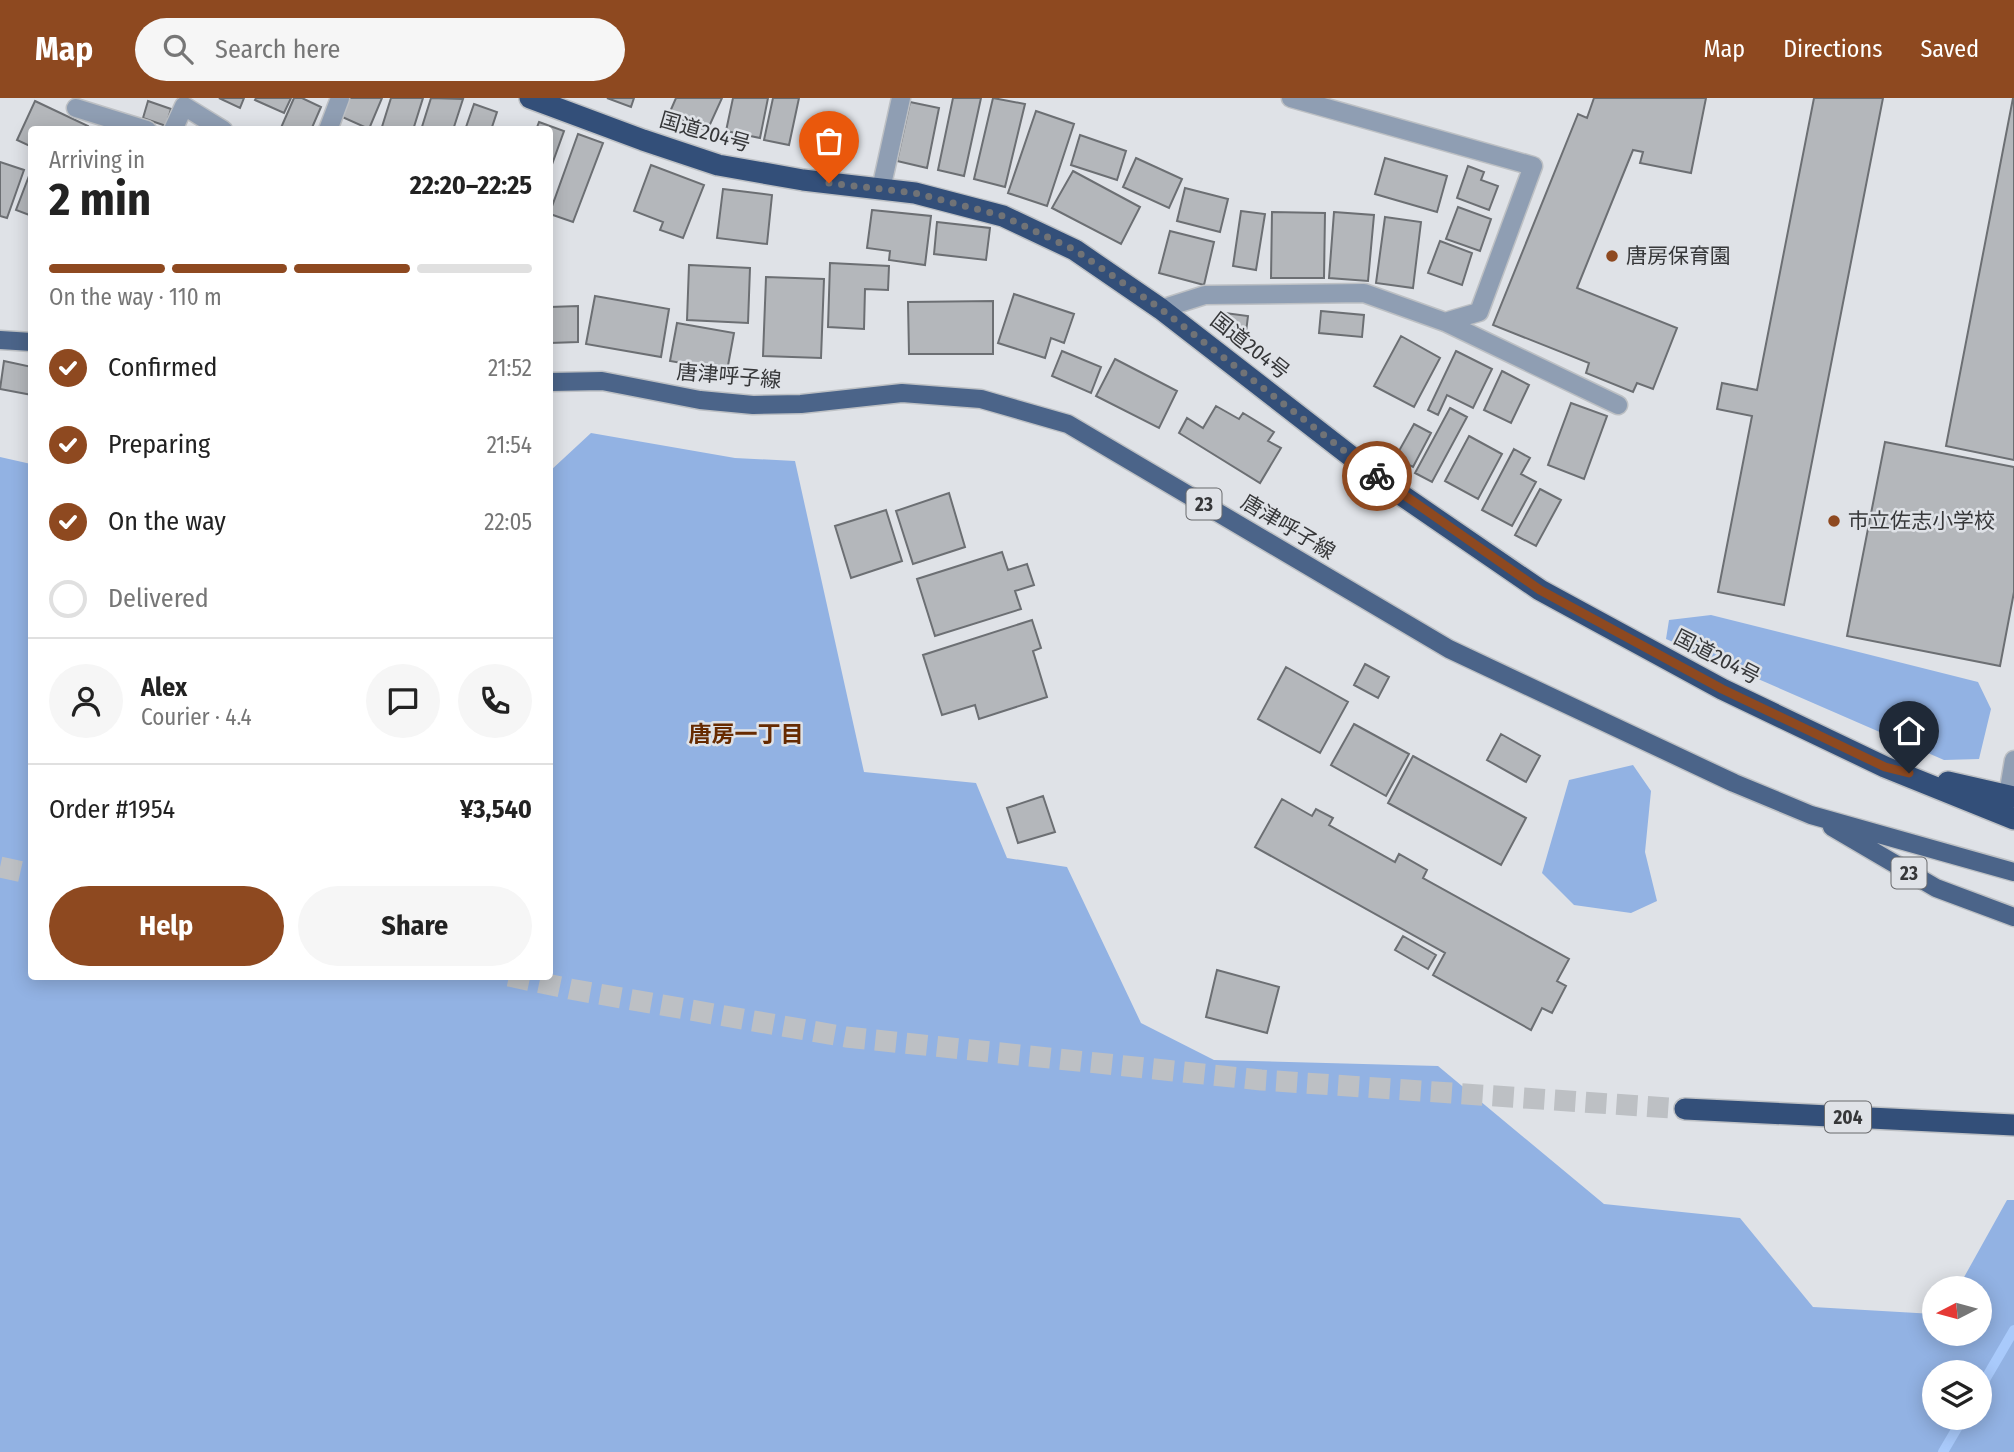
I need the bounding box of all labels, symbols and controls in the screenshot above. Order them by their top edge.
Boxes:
search box [135,18,625,81]
text: Map [35,29,93,69]
icon: search [159,30,197,68]
text: Search here [215,34,340,65]
text: Map [1704,35,1745,63]
text: Directions [1783,35,1882,63]
text: Saved [1920,35,1979,63]
street label: 国道204号 [657,107,753,157]
pin [799,111,859,183]
icon: bag [810,122,848,160]
text: Arriving in [49,146,145,174]
text: 22:20–22:25 [410,170,532,201]
text: 2 min [49,172,151,227]
place label: 唐房保育園 [1626,243,1731,269]
marker: 唐房保育園 [1604,248,1620,264]
text: On the way · 110 m [49,283,222,311]
street label: 国道204号 [1205,307,1295,385]
icon: check [49,349,87,387]
text: Confirmed [108,352,218,383]
text: 21:52 [488,354,532,382]
street label: 唐津呼子線 [676,358,782,394]
icon: check [49,426,87,464]
text: Preparing [108,429,210,460]
text: 21:54 [487,431,532,459]
courier [1342,441,1412,511]
icon: bike [1358,457,1396,495]
road number: 23 [1186,488,1222,520]
street label: 唐津呼子線 [1236,489,1340,565]
icon: check [49,503,87,541]
text: On the way [108,506,226,537]
text: 22:05 [484,508,532,536]
place label: 市立佐志小学校 [1848,508,1995,534]
marker: 市立佐志小学校 [1826,513,1842,529]
text: Delivered [108,583,209,614]
street label: 国道204号 [1669,624,1765,690]
button: person [49,664,123,738]
button: chat [366,664,440,738]
button: phone [458,664,532,738]
text: Alex [141,672,187,703]
pin [1879,701,1939,773]
text: Courier · 4.4 [141,703,252,731]
icon: home [1890,712,1928,750]
district label: 唐房一丁目 [689,720,804,748]
text: Order #1954 [49,794,175,825]
text: ¥3,540 [460,794,532,825]
road number: 23 [1892,858,1926,888]
button: Help [49,886,284,966]
button: Share [298,886,532,966]
road number: 204 [1825,1102,1871,1133]
north arrow [1922,1276,1992,1346]
map controls [1922,1276,1992,1430]
button: layers [1922,1360,1992,1430]

